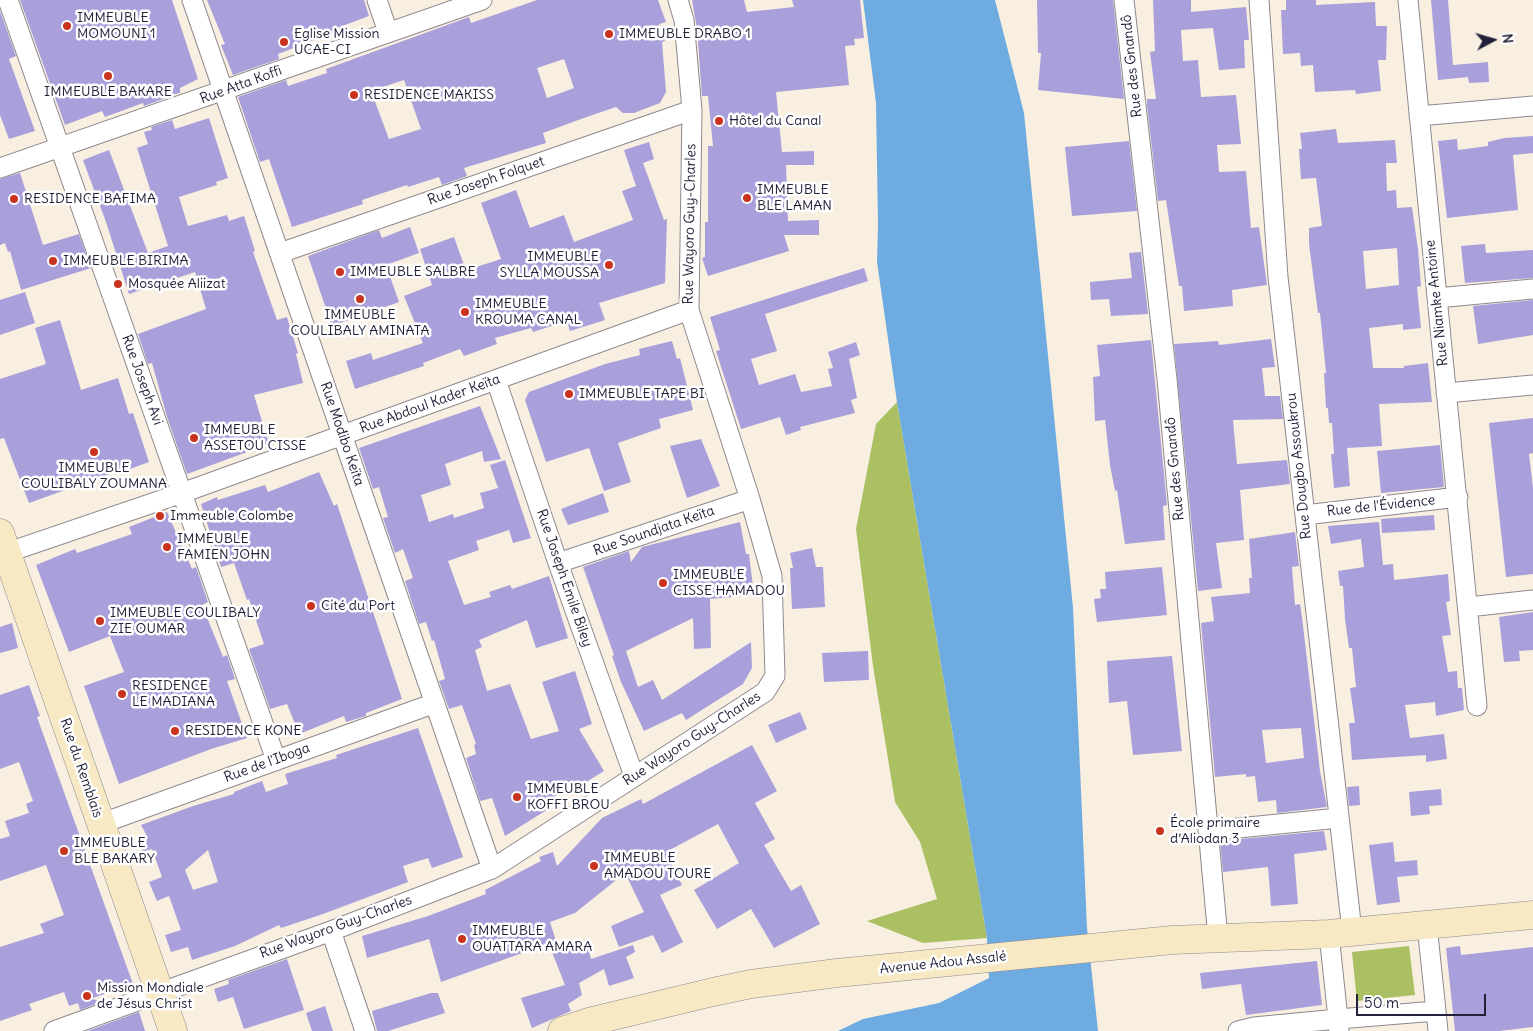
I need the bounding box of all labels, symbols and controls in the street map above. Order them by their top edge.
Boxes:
place label: IMMEUBLE MOMOUNI 1 [77,10,156,42]
street label: Rue des Gnandô [1118,14,1146,118]
north arrow [1468,15,1518,65]
marker: IMMEUBLE MOMOUNI 1 [61,20,73,32]
place label: Eglise Mission UCAE-CI [294,26,380,58]
place label: IMMEUBLE DRABO 1 [619,26,751,42]
marker: IMMEUBLE DRABO 1 [603,28,615,40]
text: N [1498,33,1517,44]
marker: Eglise Mission UCAE-CI [278,36,290,48]
street label: Rue Atta Koffi [198,62,284,108]
marker: IMMEUBLE BAKARE [102,70,114,82]
place label: IMMEUBLE BAKARE [44,84,172,100]
place label: RESIDENCE MAKISS [364,87,494,103]
marker: RESIDENCE MAKISS [348,89,360,101]
place label: Hôtel du Canal [729,113,821,129]
marker: Hôtel du Canal [713,115,725,127]
street label: Rue Wayoro Guy-Charles [680,144,700,304]
street label: Rue Joseph Folquet [425,153,547,209]
place label: IMMEUBLE BLE LAMAN [757,182,832,214]
place label: RESIDENCE BAFIMA [24,191,156,207]
marker: IMMEUBLE BLE LAMAN [741,192,753,204]
marker: RESIDENCE BAFIMA [8,193,20,205]
street label: Rue Niamke Antoine [1422,239,1452,367]
place label: IMMEUBLE SYLLA MOUSSA [500,249,599,282]
place label: IMMEUBLE BIRIMA [63,253,188,269]
marker: IMMEUBLE BIRIMA [47,255,59,267]
marker: IMMEUBLE SYLLA MOUSSA [603,259,615,271]
place label: IMMEUBLE SALBRE [350,264,476,280]
marker: IMMEUBLE SALBRE [334,266,346,278]
place label: Mosquée Aliizat [128,276,225,292]
marker: Mosquée Aliizat [112,278,124,290]
marker: IMMEUBLE COULIBALY AMINATA [354,293,366,305]
place label: IMMEUBLE KROUMA CANAL [475,296,581,328]
marker: IMMEUBLE KROUMA CANAL [459,306,471,318]
place label: IMMEUBLE COULIBALY AMINATA [291,307,429,340]
street label: Rue Joseph Avi [118,333,166,427]
street label: Rue Abdoul Kader Keïta [357,371,503,437]
street label: Rue Modibo Keïta [316,380,368,488]
place label: IMMEUBLE TAPE BI [579,386,705,402]
marker: IMMEUBLE TAPE BI [563,388,575,400]
street label: Rue Dougbo Assoukrou [1283,392,1315,540]
street label: Rue des Gnandô [1162,417,1188,521]
place label: IMMEUBLE ASSETOU CISSE [204,422,307,454]
marker: IMMEUBLE ASSETOU CISSE [188,432,200,444]
marker: IMMEUBLE COULIBALY ZOUMANA [88,446,100,458]
place label: IMMEUBLE COULIBALY ZOUMANA [21,460,167,492]
street label: Rue de l'Évidence [1326,492,1436,520]
street label: Rue Soundjata Keïta [591,502,717,560]
street label: Rue Joseph Emile Biley [533,507,595,649]
place label: Immeuble Colombe [170,508,294,524]
marker: Immeuble Colombe [154,510,166,522]
place label: IMMEUBLE FAMIEN JOHN [177,531,270,564]
marker: IMMEUBLE FAMIEN JOHN [161,541,173,553]
place label: IMMEUBLE CISSE HAMADOU [673,567,785,600]
marker: IMMEUBLE CISSE HAMADOU [657,577,669,589]
place label: Cité du Port [321,598,395,614]
marker: Cité du Port [305,600,317,612]
place label: IMMEUBLE COULIBALY ZIE OUMAR [110,605,260,638]
marker: IMMEUBLE COULIBALY ZIE OUMAR [94,615,106,627]
place label: RESIDENCE LE MADIANA [132,678,215,710]
marker: RESIDENCE LE MADIANA [116,688,128,700]
street label: Rue Wayoro Guy-Charles [620,688,764,790]
street label: Rue du Remblais [56,716,106,820]
place label: RESIDENCE KONE [185,723,301,739]
marker: RESIDENCE KONE [169,725,181,737]
street label: Rue de l'Iboga [222,740,312,786]
place label: IMMEUBLE KOFFI BROU [527,781,610,814]
marker: IMMEUBLE KOFFI BROU [511,791,523,803]
place label: École primaire d’Aliodan 3 [1170,815,1260,848]
marker: École primaire d’Aliodan 3 [1154,825,1166,837]
place label: IMMEUBLE BLE BAKARY [74,835,155,868]
marker: IMMEUBLE BLE BAKARY [58,845,70,857]
place label: IMMEUBLE AMADOU TOURE [604,850,711,882]
marker: IMMEUBLE AMADOU TOURE [588,860,600,872]
street label: Rue Wayoro Guy-Charles [258,892,414,962]
place label: IMMEUBLE OUATTARA AMARA [472,923,592,956]
marker: IMMEUBLE OUATTARA AMARA [456,933,468,945]
street label: Avenue Adou Assalé [879,948,1007,978]
place label: Mission Mondiale de Jésus Christ [97,980,204,1012]
scale bar [1358,984,1488,1016]
marker: Mission Mondiale de Jésus Christ [81,990,93,1002]
text: 50 m [1364,993,1399,1012]

